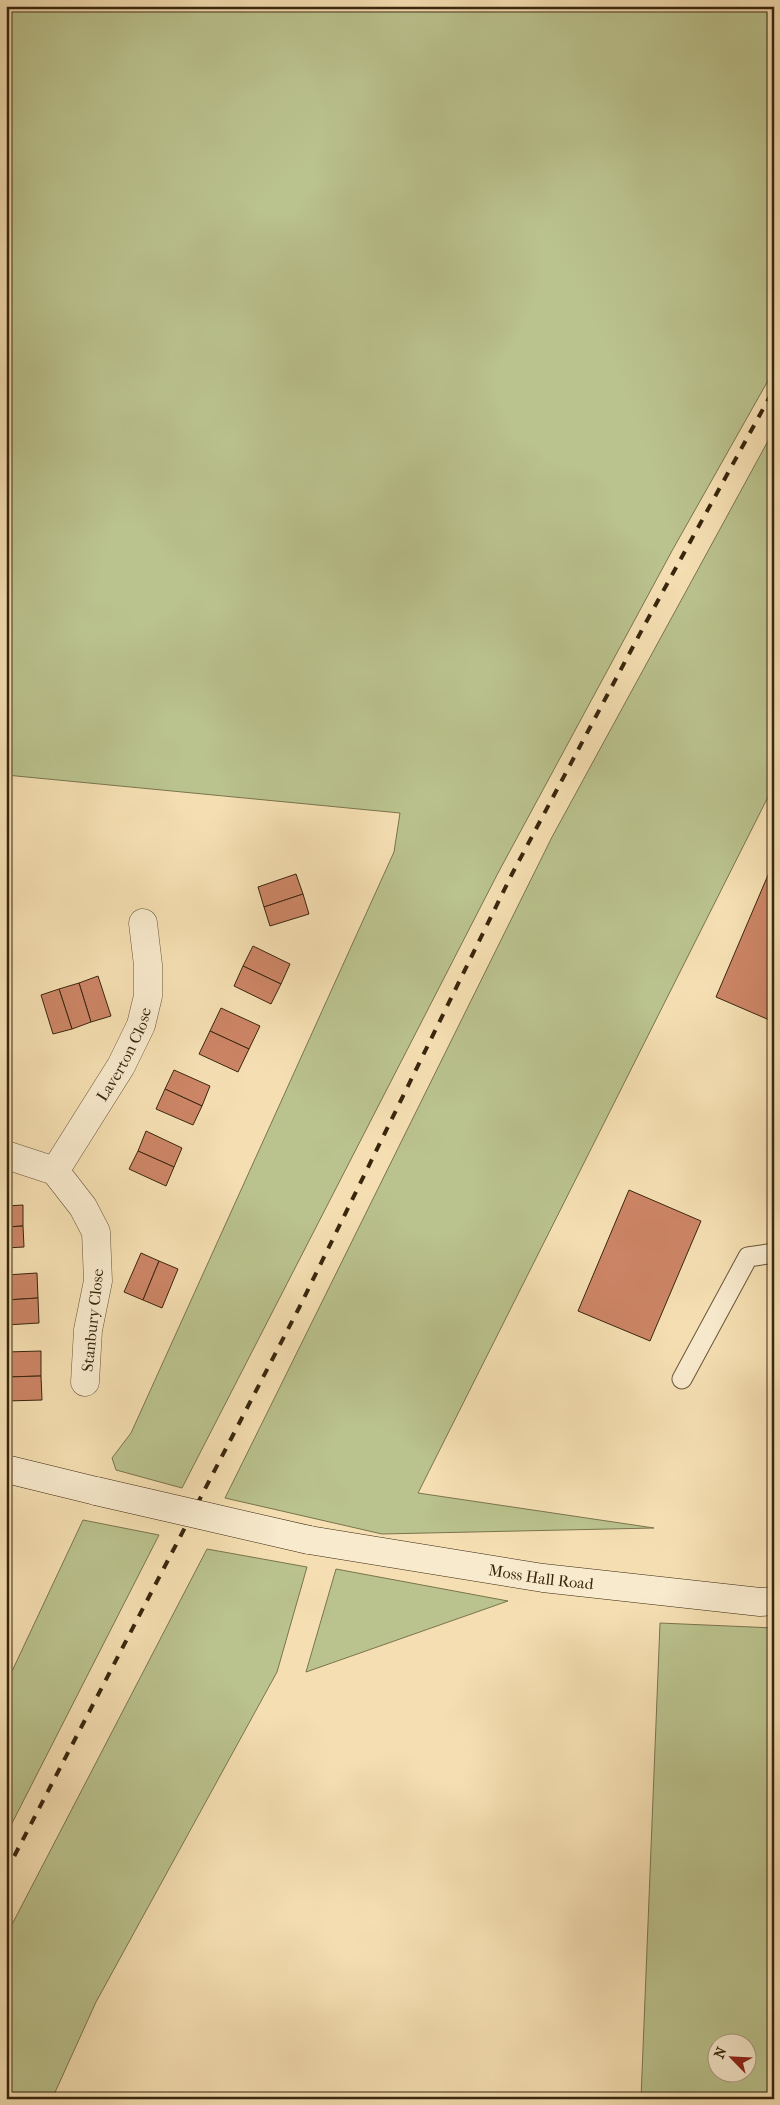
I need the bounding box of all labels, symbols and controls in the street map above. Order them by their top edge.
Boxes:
street label: Laverton Close [92,1006,155,1105]
street label: Stanbury Close [78,1267,107,1373]
street label: Moss Hall Road [487,1560,595,1594]
north arrow [708,2032,758,2082]
text: N [711,2044,731,2061]

